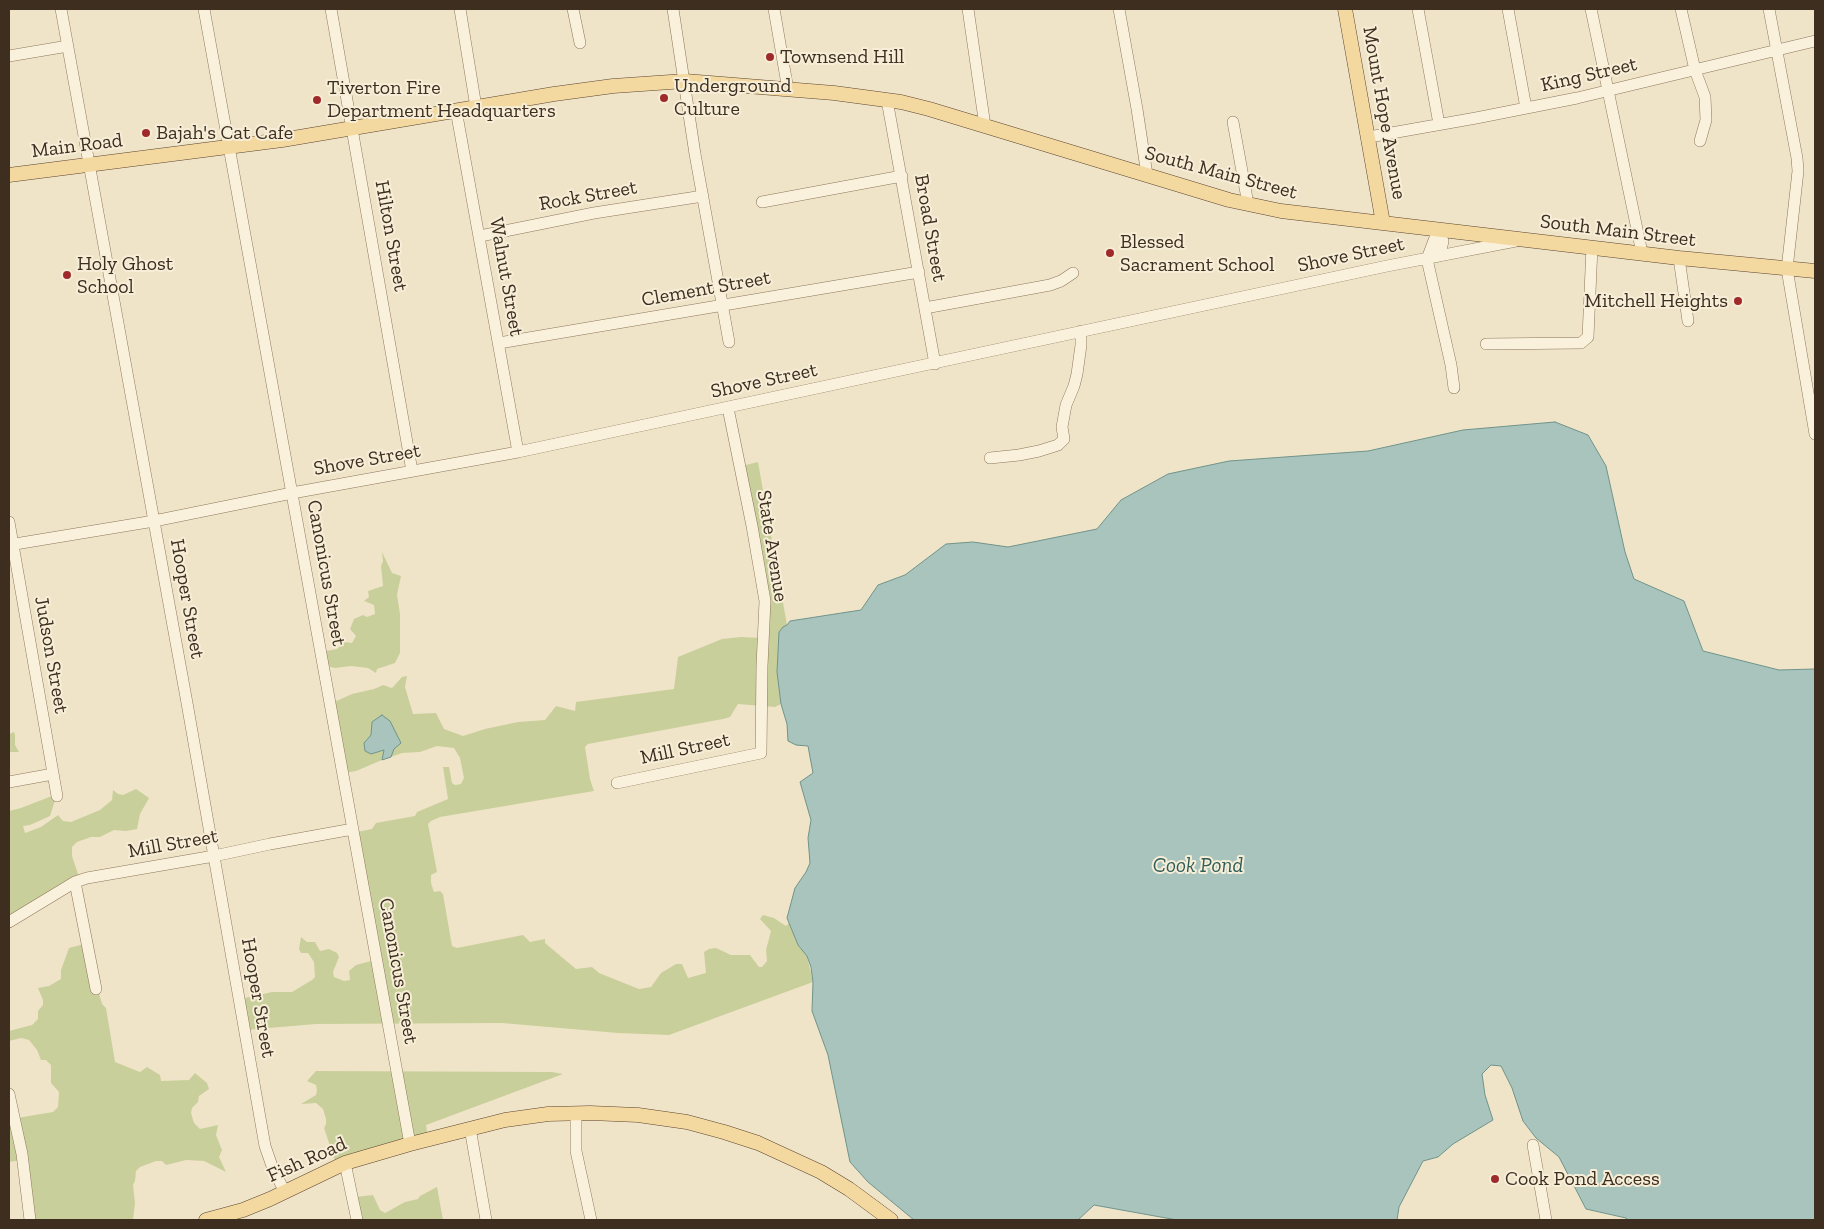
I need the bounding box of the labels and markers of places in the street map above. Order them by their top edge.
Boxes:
place label: Townsend Hill [780,45,904,69]
marker: Townsend Hill [764,51,776,63]
place label: Underground Culture [674,74,791,121]
place label: Tiverton Fire Department Headquarters [327,76,556,123]
marker: Underground Culture [658,92,670,104]
marker: Tiverton Fire Department Headquarters [311,94,323,106]
place label: Bajah's Cat Cafe [156,121,293,145]
marker: Bajah's Cat Cafe [140,127,152,139]
place label: Blessed Sacrament School [1120,230,1275,277]
marker: Blessed Sacrament School [1104,247,1116,259]
place label: Holy Ghost School [77,252,173,299]
marker: Holy Ghost School [61,269,73,281]
place label: Mitchell Heights [1584,289,1728,313]
marker: Mitchell Heights [1732,295,1744,307]
place label: Cook Pond Access [1505,1167,1660,1191]
marker: Cook Pond Access [1489,1173,1501,1185]

